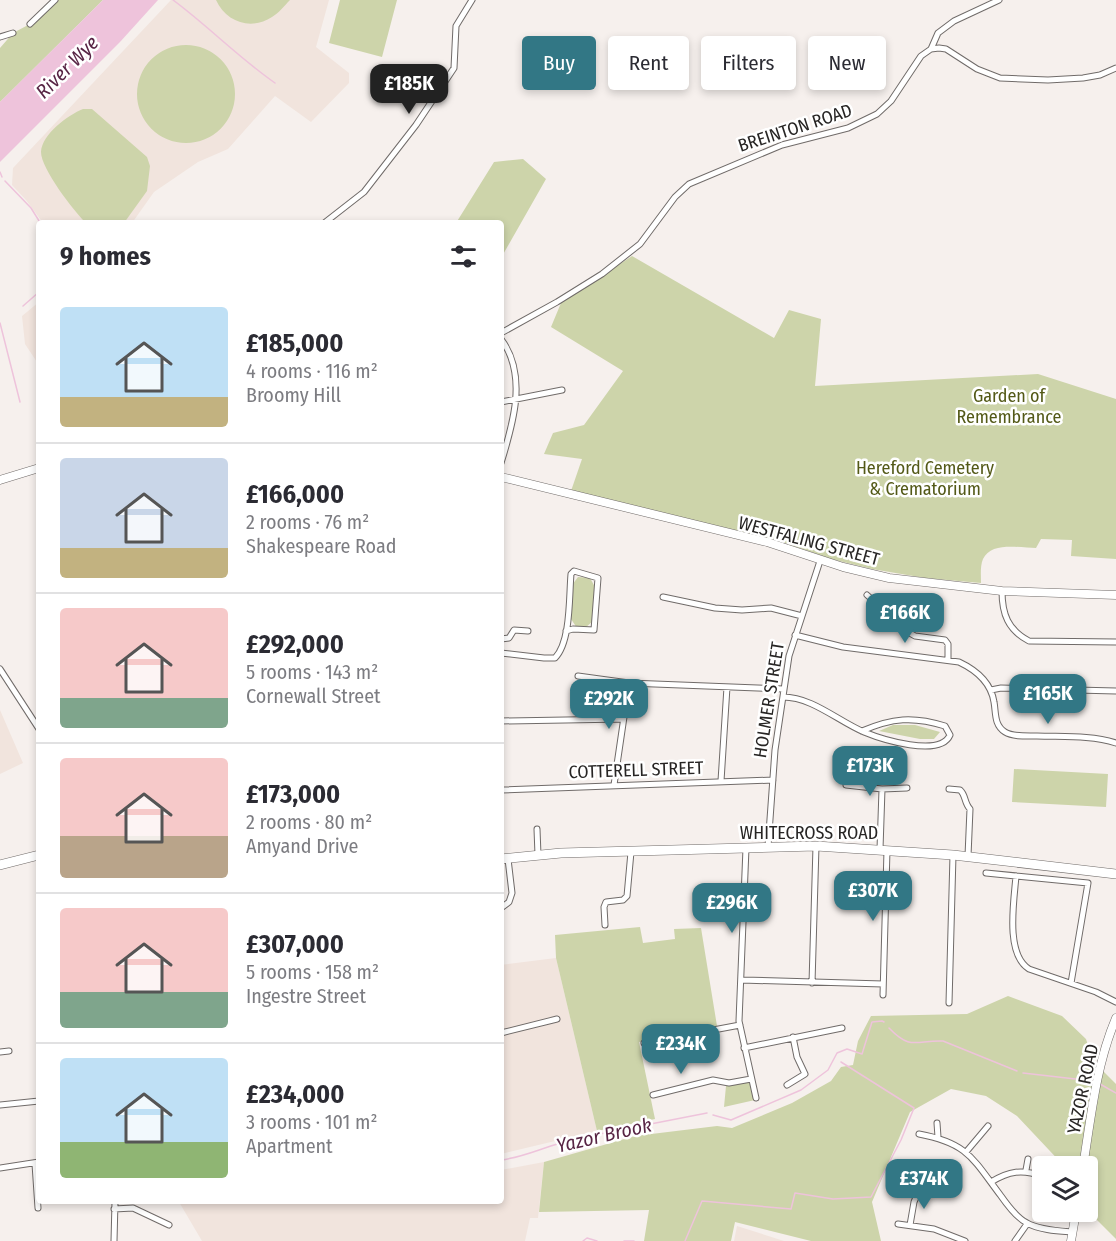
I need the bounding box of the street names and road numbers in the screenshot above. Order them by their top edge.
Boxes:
street label: BREINTON ROAD [735,99,855,157]
street label: WESTFALING STREET [736,512,883,571]
street label: HOLMER STREET [749,640,789,760]
street label: COTTERELL STREET [568,757,704,783]
street label: WHITECROSS ROAD [740,822,878,844]
street label: YAZOR ROAD [1063,1042,1103,1136]

